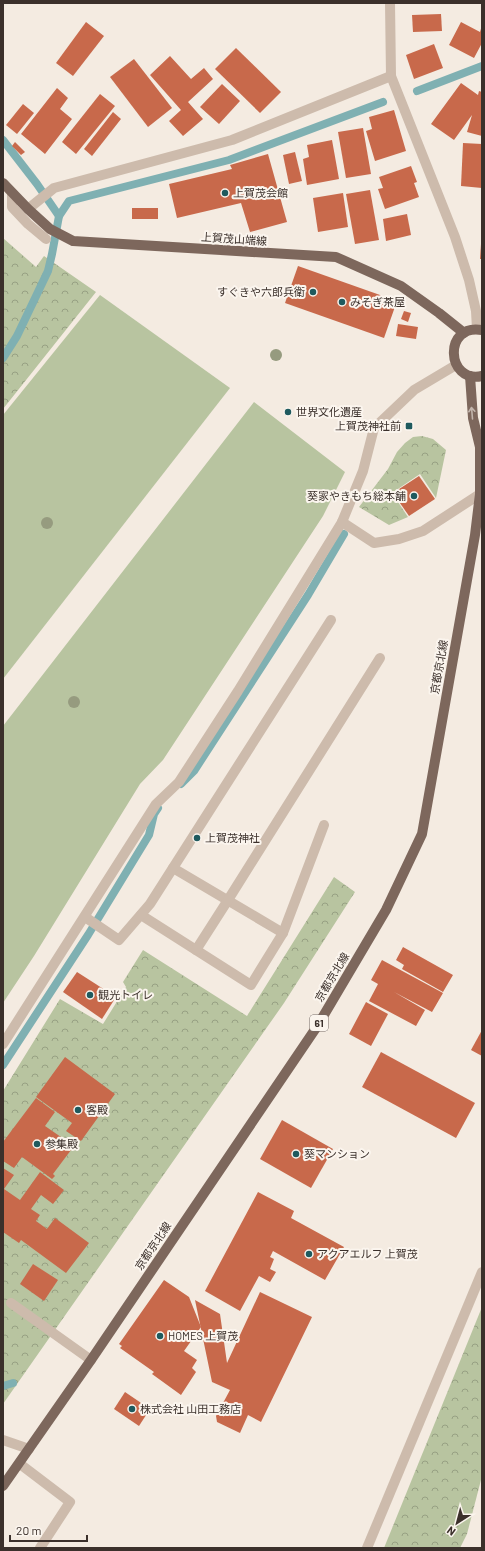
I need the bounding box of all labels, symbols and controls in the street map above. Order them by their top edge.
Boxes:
place label: 上賀茂会館 [233,186,288,199]
marker: 上賀茂会館 [220,188,230,198]
street label: 上賀茂山端線 [201,230,267,247]
place label: すぐきや六郎兵衛 [217,285,305,298]
marker: すぐきや六郎兵衛 [308,287,318,297]
place label: みそぎ茶屋 [350,295,405,308]
marker: みそぎ茶屋 [337,297,347,307]
place label: 世界文化遺産 [296,405,362,418]
marker: 世界文化遺産 [283,407,293,417]
one-way arrow [469,407,476,420]
place label: 上賀茂神社前 [335,419,401,432]
marker: 上賀茂神社前 [404,421,414,431]
place label: 葵家やきもち総本舗 [307,489,406,502]
marker: 葵家やきもち総本舗 [409,491,419,501]
street label: 京都京北線 [427,639,450,695]
place label: 上賀茂神社 [205,831,260,844]
marker: 上賀茂神社 [192,833,202,843]
street label: 京都京北線 [312,950,351,1004]
place label: 観光トイレ [98,988,153,1001]
marker: 観光トイレ [85,990,95,1000]
road number: 61 [310,1015,328,1031]
place label: 客殿 [86,1103,108,1116]
marker: 客殿 [73,1105,83,1115]
place label: 参集殿 [45,1137,78,1150]
marker: 参集殿 [32,1139,42,1149]
place label: 葵マンション [304,1147,370,1160]
marker: 葵マンション [291,1149,301,1159]
street label: 京都京北線 [132,1219,173,1272]
place label: アクアエルフ 上賀茂 [317,1247,418,1260]
marker: アクアエルフ 上賀茂 [304,1249,314,1259]
place label: HOMES 上賀茂 [168,1329,238,1342]
marker: HOMES 上賀茂 [155,1331,165,1341]
place label: 株式会社 山田工務店 [140,1402,241,1415]
marker: 株式会社 山田工務店 [127,1404,137,1414]
north arrow [437,1503,477,1543]
scale bar [10,1517,87,1543]
text: 20 m [16,1523,42,1537]
text: N [444,1524,458,1539]

